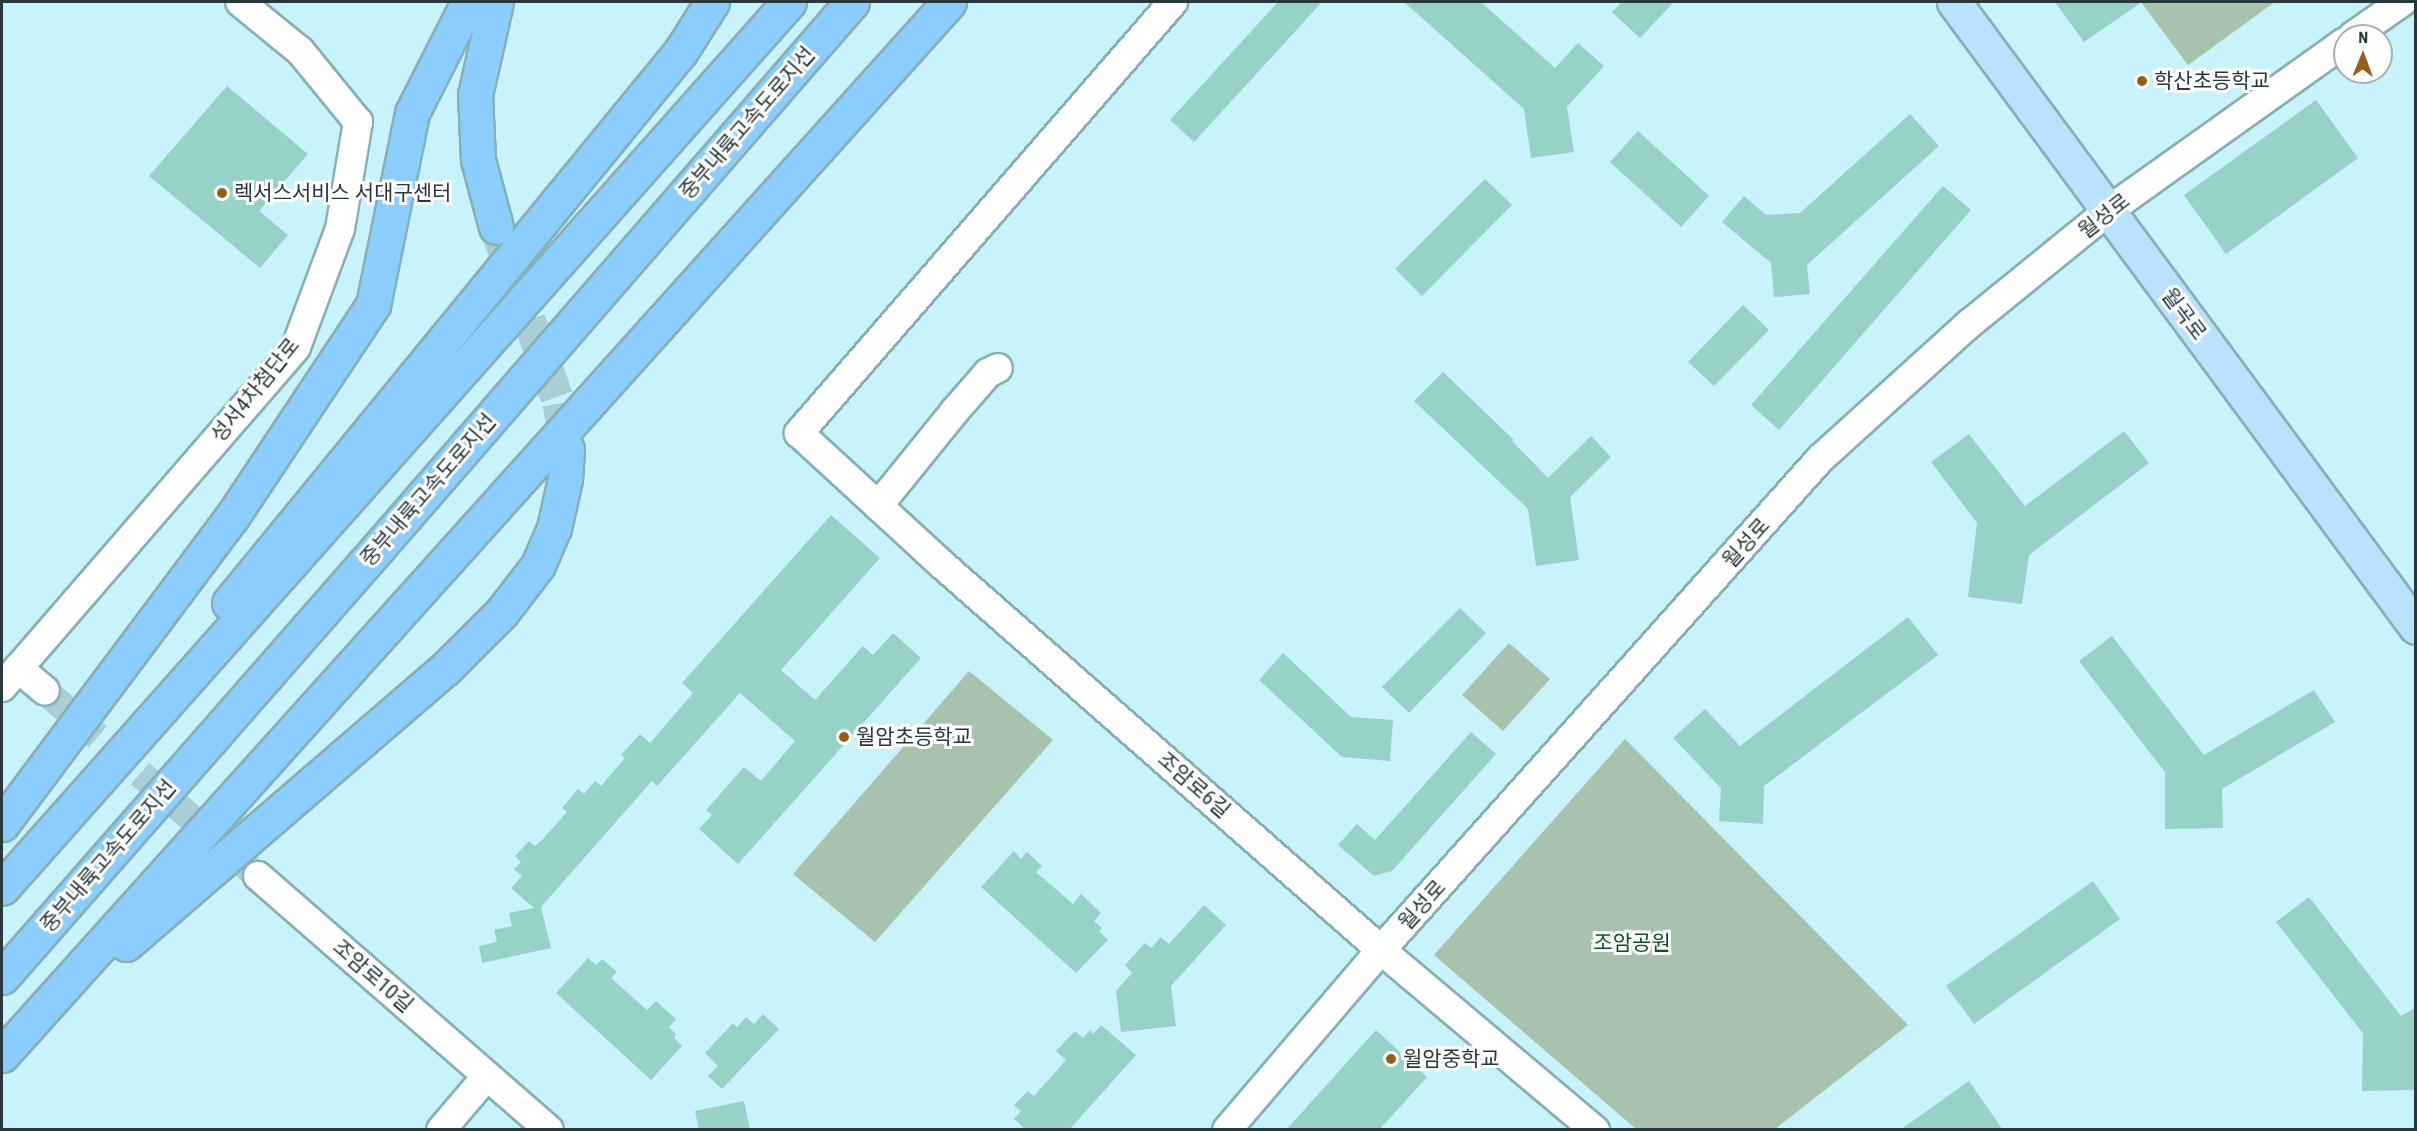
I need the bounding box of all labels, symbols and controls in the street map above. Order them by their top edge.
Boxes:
north arrow [2333,24,2393,84]
text: N [2358,28,2368,47]
street label: 중부내륙고속도로지선 [674,42,820,204]
place label: 학산초등학교 [2154,68,2270,94]
marker: 학산초등학교 [2135,74,2149,88]
place label: 렉서스서비스 서대구센터 [234,180,451,206]
marker: 렉서스서비스 서대구센터 [215,186,229,200]
street label: 월성로 [2073,188,2135,244]
street label: 월곡로 [2156,283,2212,345]
street label: 성서4차첨단로 [205,333,305,447]
street label: 중부내륙고속도로지선 [355,409,501,571]
street label: 월성로 [1717,513,1775,573]
place label: 월암초등학교 [856,724,972,750]
marker: 월암초등학교 [837,730,851,744]
street label: 조암로6길 [1153,747,1235,823]
street label: 중부내륙고속도로지선 [35,775,181,937]
street label: 월성로 [1393,875,1451,935]
park label: 조암공원 [1593,930,1671,956]
street label: 조암로10길 [328,934,418,1018]
place label: 월암중학교 [1403,1046,1500,1072]
marker: 월암중학교 [1384,1052,1398,1066]

